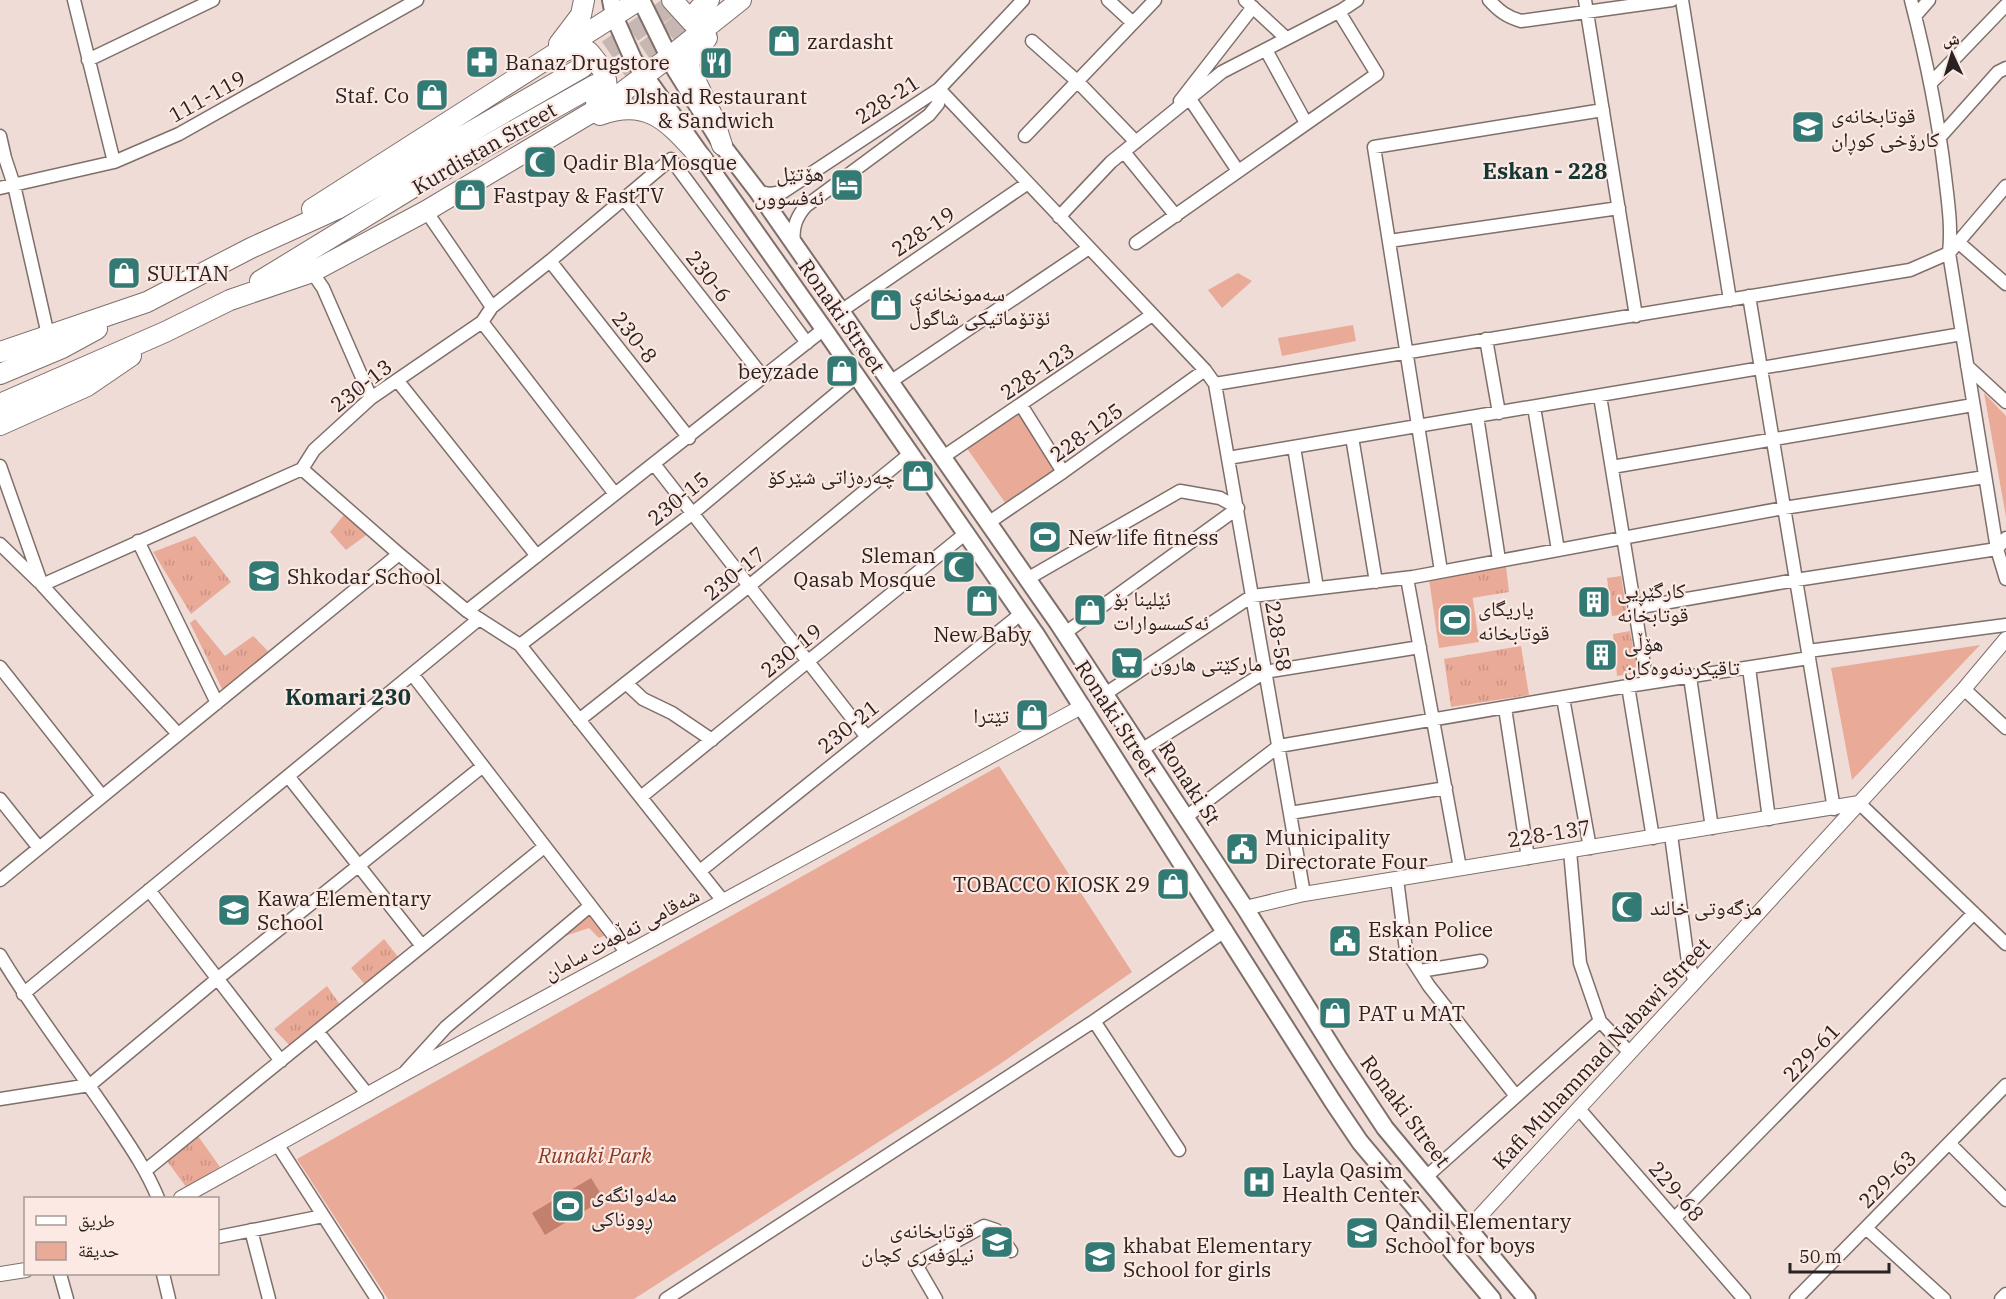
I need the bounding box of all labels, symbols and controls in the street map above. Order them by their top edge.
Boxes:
shop icon: zardasht [766,23,802,59]
north arrow [1922,24,1982,84]
place label: zardasht [807,27,893,55]
text: ش [1942,28,1960,50]
pharmacy icon: Banaz Drugstore [464,44,500,80]
restaurant icon: Dlshad Restaurant & Sandwich [698,45,734,81]
place label: Banaz Drugstore [505,48,670,76]
street label: 111-119 [164,63,250,129]
street label: 228-21 [849,68,925,130]
shop icon: Staf. Co [414,77,450,113]
place label: Staf. Co [335,81,409,109]
place label: Dlshad Restaurant & Sandwich [625,82,807,134]
street label: Kurdistan Street [407,95,561,201]
place label: قوتابخانەی کارۆخی کوڕان [1831,101,1940,156]
school or university icon: قوتابخانەی کارۆخی کوڕان [1790,109,1826,145]
mosque icon: Qadir Bla Mosque [522,144,558,180]
place label: Qadir Bla Mosque [563,148,737,176]
district label: Eskan - 228 [1482,156,1608,185]
place label: هۆتێل ئەفسوون [754,159,824,211]
hotel icon: هۆتێل ئەفسوون [829,167,865,203]
shop icon: Fastpay & FastTV [452,177,488,213]
place label: Fastpay & FastTV [493,181,664,209]
street label: 228-19 [886,199,960,263]
street label: 230-6 [680,244,738,308]
street label: Ronaki Street [792,253,892,379]
shop icon: SULTAN [106,255,142,291]
place label: SULTAN [147,259,229,287]
place label: سەمونخانەی ئۆتۆماتیکی شاگوڵ [909,279,1050,331]
shop icon: سەمونخانەی ئۆتۆماتیکی شاگوڵ [868,287,904,323]
street label: 230-8 [606,305,664,369]
street label: 228-123 [994,336,1080,406]
street label: 230-13 [324,352,398,418]
shop icon: beyzade [824,353,860,389]
place label: beyzade [738,357,819,385]
street label: 228-125 [1044,396,1128,468]
shop icon: چەرەزاتی شێرکۆ [900,458,936,494]
place label: چەرەزاتی شێرکۆ [767,462,895,490]
street label: 230-15 [641,465,715,531]
sports icon: New life fitness [1027,519,1063,555]
place label: New life fitness [1068,523,1219,551]
street label: 230-17 [697,540,771,606]
place label: Sleman Qasab Mosque [793,541,936,593]
mosque icon: Sleman Qasab Mosque [941,549,977,585]
school or university icon: Shkodar School [246,558,282,594]
place label: Shkodar School [287,562,441,590]
place label: کارگێڕیی قوتابخانە [1617,576,1689,628]
shop icon: New Baby [964,583,1000,619]
place label: ئێلینا بۆ ئەکسسوارات [1113,584,1209,636]
building icon: کارگێڕیی قوتابخانە [1576,584,1612,620]
shop icon: ئێلینا بۆ ئەکسسوارات [1072,592,1108,628]
place label: یاریگای قوتابخانە [1478,594,1550,646]
street label: 228-58 [1259,598,1299,674]
sports icon: یاریگای قوتابخانە [1437,602,1473,638]
street label: 230-19 [754,617,828,683]
place label: New Baby [933,620,1032,648]
place label: هۆڵی تاقیکردنەوەکان [1624,629,1740,681]
building icon: هۆڵی تاقیکردنەوەکان [1583,637,1619,673]
supermarket icon: مارکێتی هارون [1109,645,1145,681]
place label: مارکێتی هارون [1150,649,1262,677]
street label: Ronaki Street [1069,654,1165,782]
district label: Komari 230 [285,682,411,711]
street label: 230-21 [811,693,885,759]
shop icon: تێترا [1014,697,1050,733]
place label: تێترا [973,701,1009,729]
street label: Ronaki St [1153,736,1227,830]
street label: 228-137 [1505,813,1593,853]
place label: Municipality Directorate Four [1265,823,1428,875]
public building icon: Municipality Directorate Four [1224,831,1260,867]
shop icon: TOBACCO KIOSK 29 [1155,866,1191,902]
place label: TOBACCO KIOSK 29 [953,870,1150,898]
street label: شەقامی تەڵعەت سامان [538,880,704,986]
place label: Kawa Elementary School [257,884,432,936]
mosque icon: مزگەوتی خالند [1609,889,1645,925]
school or university icon: Kawa Elementary School [216,892,252,928]
place label: مزگەوتی خالند [1650,893,1762,921]
place label: Eskan Police Station [1368,915,1493,967]
public building icon: Eskan Police Station [1327,923,1363,959]
street label: Kafi Muhammad Nabawi Street [1486,931,1716,1175]
shop icon: PAT u MAT [1317,995,1353,1031]
place label: PAT u MAT [1358,999,1465,1027]
street label: 229-61 [1776,1017,1846,1087]
street label: Ronaki Street [1355,1049,1457,1173]
park label: Runaki Park [537,1141,653,1169]
street label: 229-63 [1852,1144,1922,1214]
street label: 229-68 [1643,1155,1711,1227]
place label: Layla Qasim Health Center [1282,1156,1420,1208]
hospital icon: Layla Qasim Health Center [1241,1164,1277,1200]
place label: مەلەوانگەی ڕووناکی [591,1180,677,1235]
sports icon: مەلەوانگەی ڕووناکی [550,1188,586,1224]
legend [24,1197,219,1275]
place label: Qandil Elementary School for boys [1385,1207,1572,1259]
text: طريق [78,1209,115,1232]
school or university icon: Qandil Elementary School for boys [1344,1215,1380,1251]
place label: قوتابخانەی نیلوفەری کچان [861,1216,974,1268]
school or university icon: قوتابخانەی نیلوفەری کچان [979,1224,1015,1260]
place label: khabat Elementary School for girls [1123,1231,1312,1283]
scale bar [1790,1236,1889,1274]
text: حديقة [78,1239,119,1262]
school or university icon: khabat Elementary School for girls [1082,1239,1118,1275]
text: 50 m [1799,1245,1842,1268]

